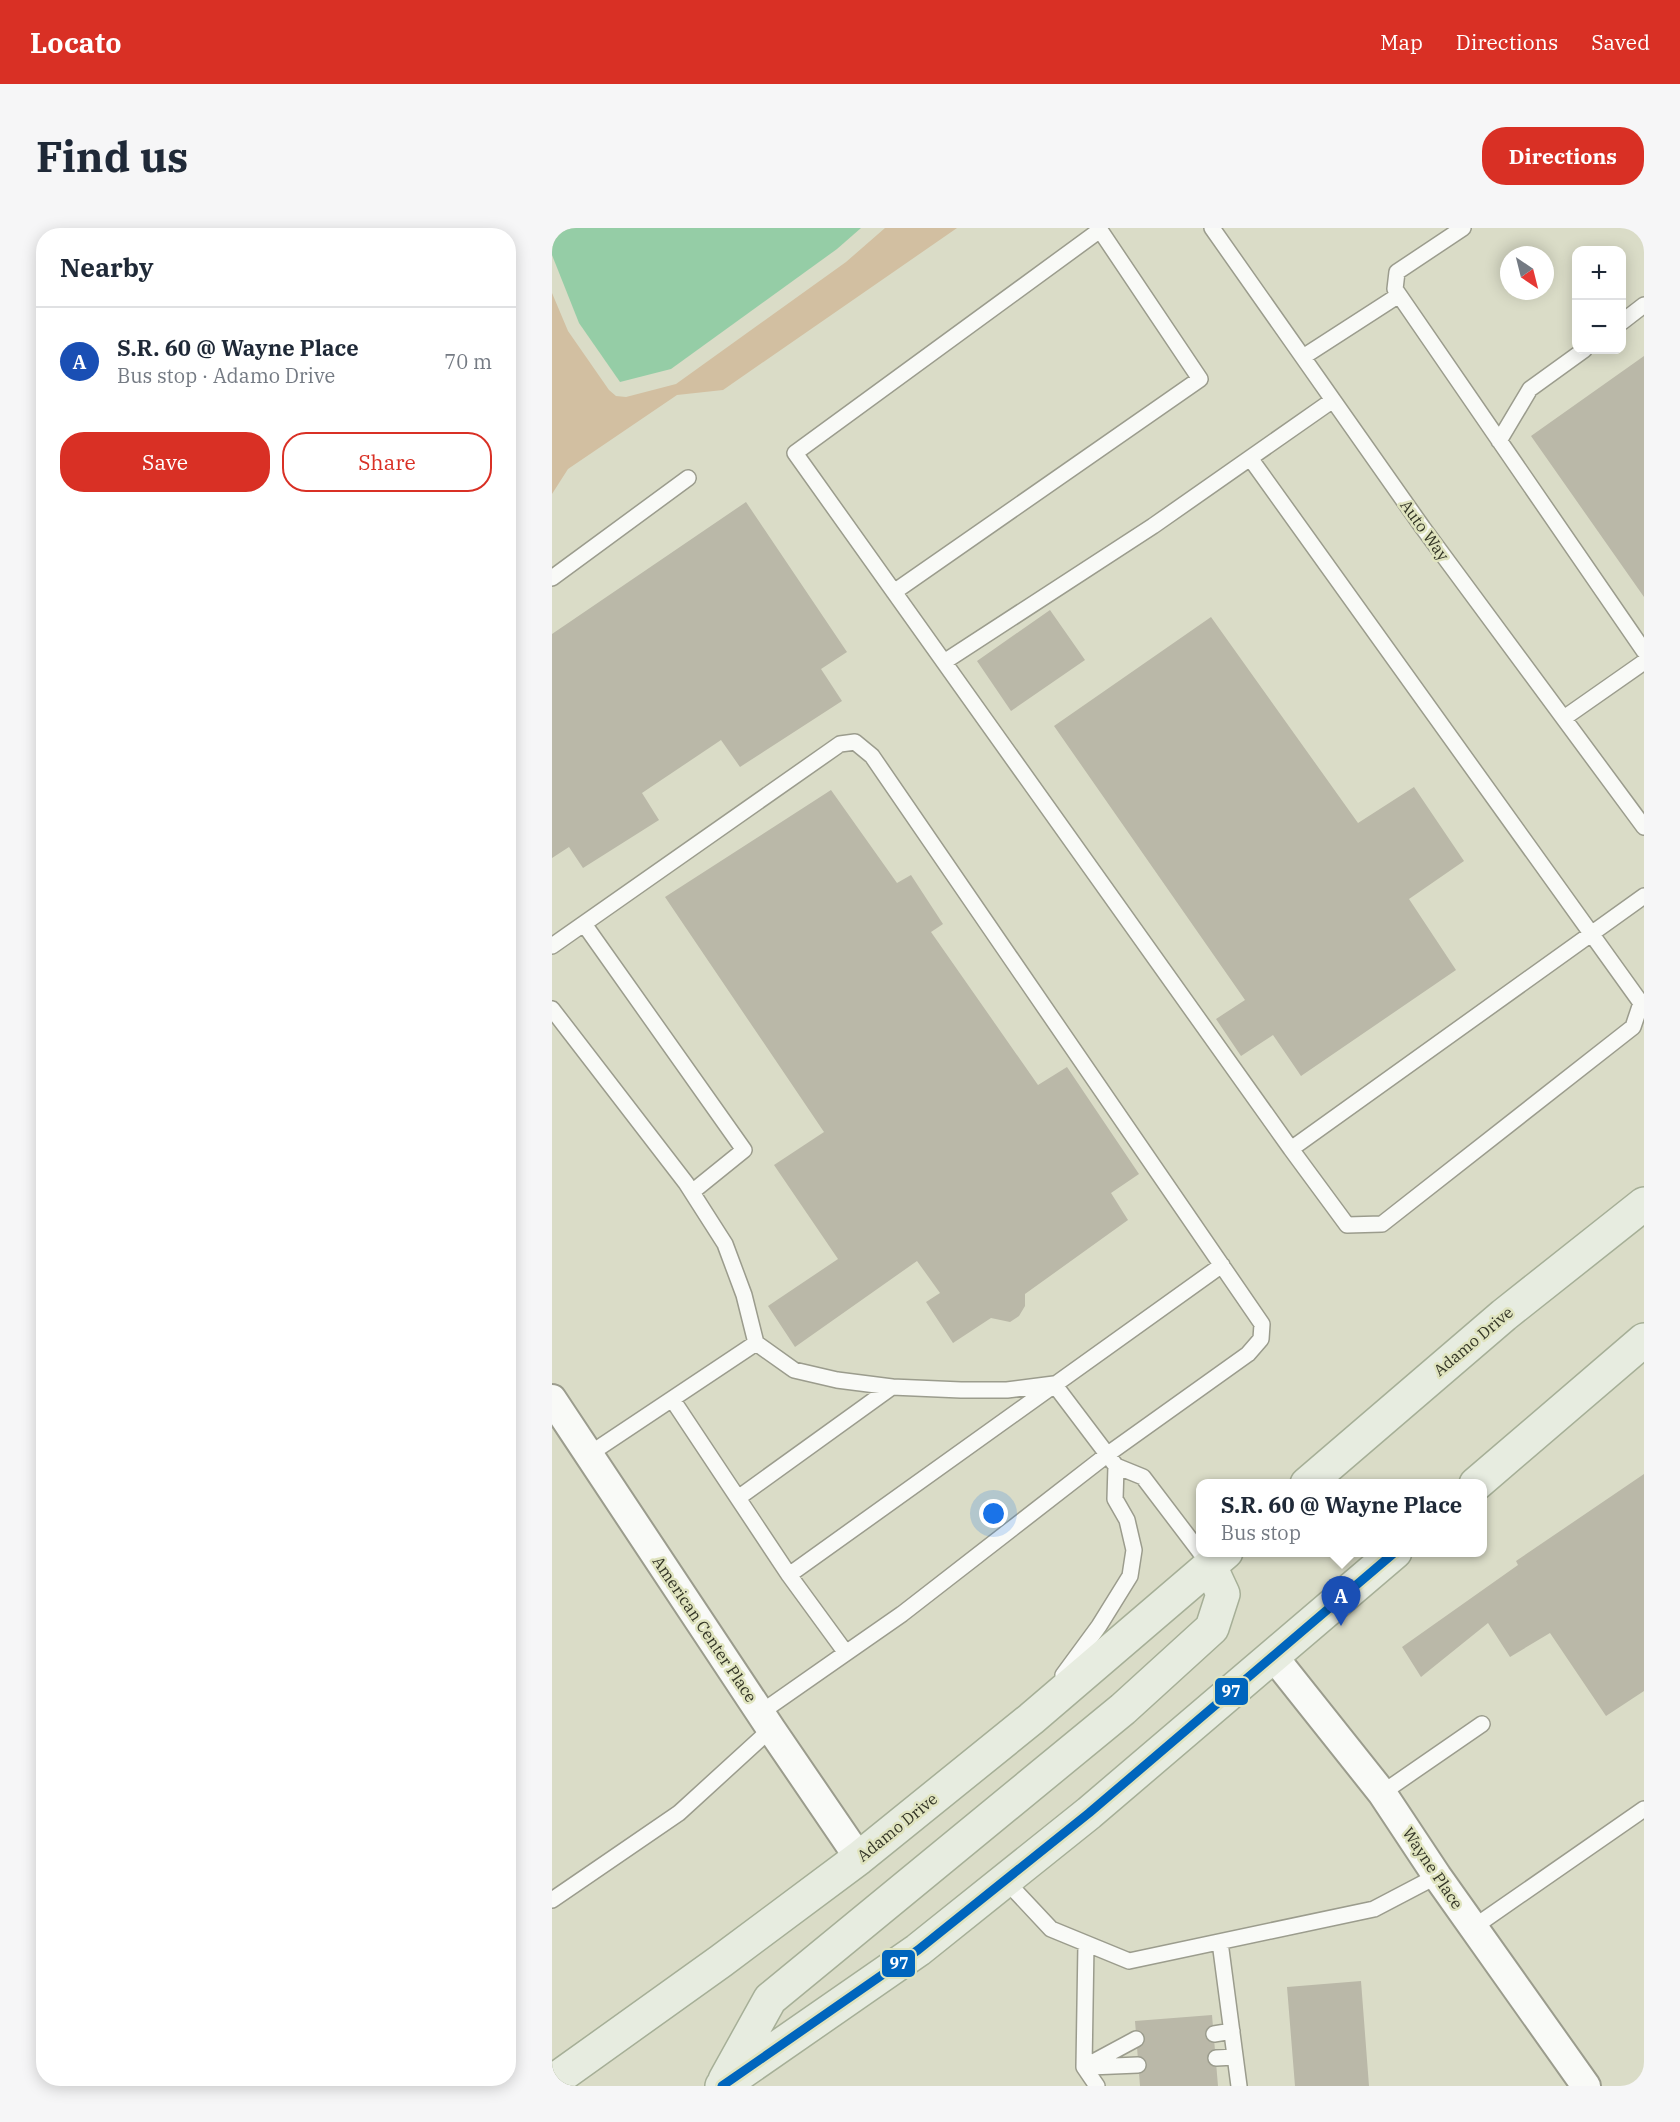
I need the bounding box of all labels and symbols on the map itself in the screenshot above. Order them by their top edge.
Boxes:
north arrow [1500,246,1554,300]
street label: Auto Way [1396,496,1454,565]
street label: Adamo Drive [1429,1302,1517,1380]
your location [979,1499,1008,1528]
street label: American Center Place [649,1552,761,1706]
pin: A [1322,1576,1360,1626]
line badge: 97 [1214,1677,1249,1706]
text: 97 [1221,1681,1241,1701]
street label: Adamo Drive [853,1788,941,1866]
street label: Wayne Place [1398,1823,1468,1913]
line badge: 97 [881,1949,916,1978]
text: 97 [889,1953,909,1973]

